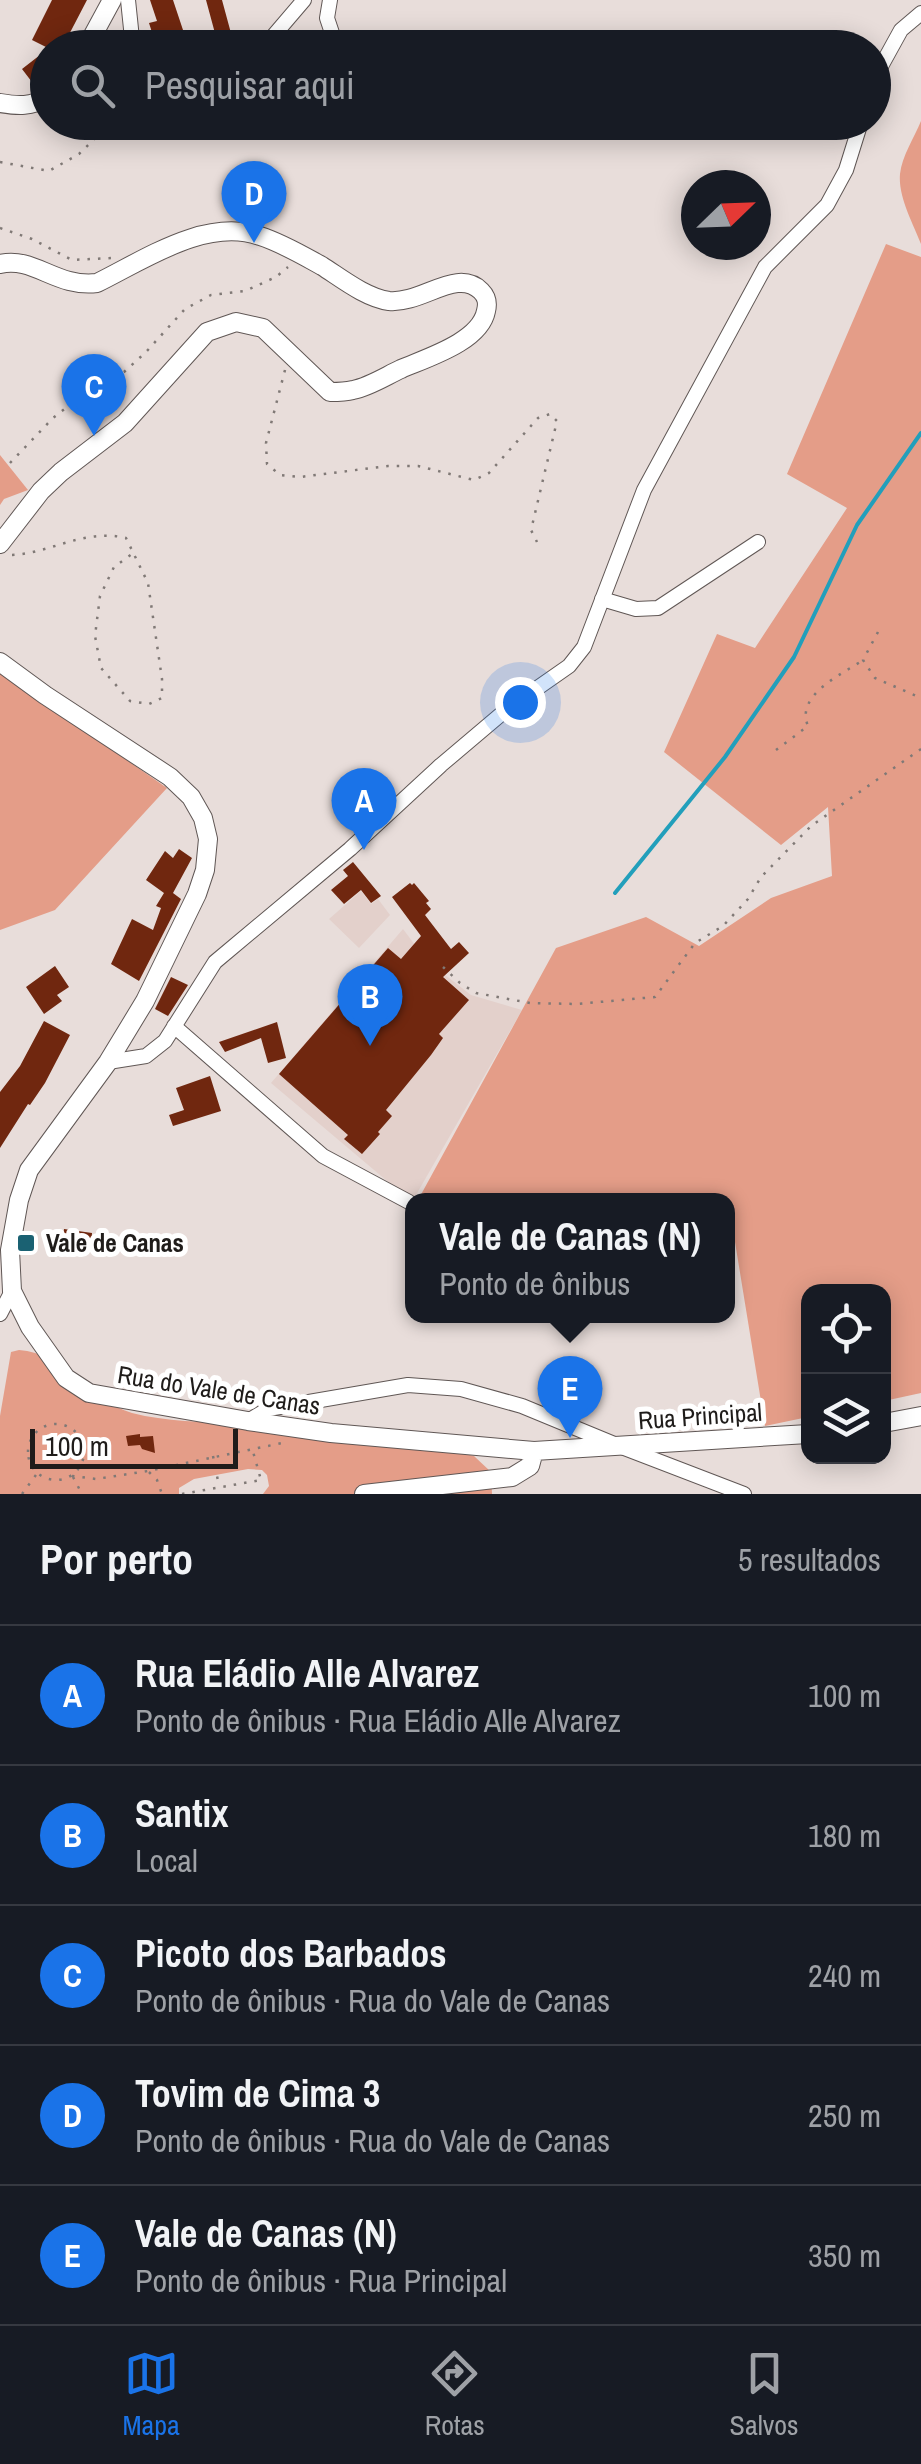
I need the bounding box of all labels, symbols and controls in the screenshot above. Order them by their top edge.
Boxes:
search box [30,30,891,140]
icon: search [65,58,120,113]
text: Pesquisar aqui [145,60,355,111]
pin: D [222,160,286,243]
north arrow [681,170,771,260]
pin: C [62,354,126,436]
your location [495,677,546,728]
pin: A [332,768,396,850]
pin: B [338,964,402,1046]
popup [405,1193,735,1323]
text: Vale de Canas (N) [439,1211,701,1262]
place label: Vale de Canas [46,1226,184,1260]
marker: Vale de Canas [15,1232,37,1254]
text: Ponto de ônibus [439,1262,630,1305]
map controls [801,1284,891,1464]
button: locate [801,1284,891,1374]
pin: E [538,1356,602,1438]
street label: Rua do Vale de Canas [115,1357,323,1423]
button: layers [801,1374,891,1464]
street label: Rua Principal [637,1395,763,1437]
scale bar [30,1424,238,1468]
text: 100 m [45,1427,109,1465]
text: Por perto [40,1531,193,1587]
text: 5 resultados [738,1538,881,1581]
text: Rua Eládio Alle Alvarez [135,1648,479,1699]
text: A [63,1674,82,1717]
text: 100 m [808,1674,881,1717]
text: Ponto de ônibus · Rua Eládio Alle Alvarez [135,1699,621,1742]
text: Santix [135,1788,229,1839]
text: B [63,1814,82,1857]
text: 180 m [808,1814,881,1857]
text: Local [135,1839,198,1882]
text: Picoto dos Barbados [135,1928,447,1979]
text: C [63,1954,82,1997]
text: 240 m [808,1954,881,1997]
text: Ponto de ônibus · Rua do Vale de Canas [135,1979,610,2022]
text: Tovim de Cima 3 [135,2068,380,2119]
text: D [63,2094,82,2137]
text: 250 m [808,2094,881,2137]
text: Ponto de ônibus · Rua do Vale de Canas [135,2119,610,2162]
text: Vale de Canas (N) [135,2208,397,2259]
text: E [64,2234,81,2277]
text: 350 m [808,2234,881,2277]
text: Ponto de ônibus · Rua Principal [135,2259,507,2302]
tab: Mapa [122,2346,180,2444]
tab: Rotas [425,2346,485,2444]
tab: Salvos [730,2346,799,2444]

